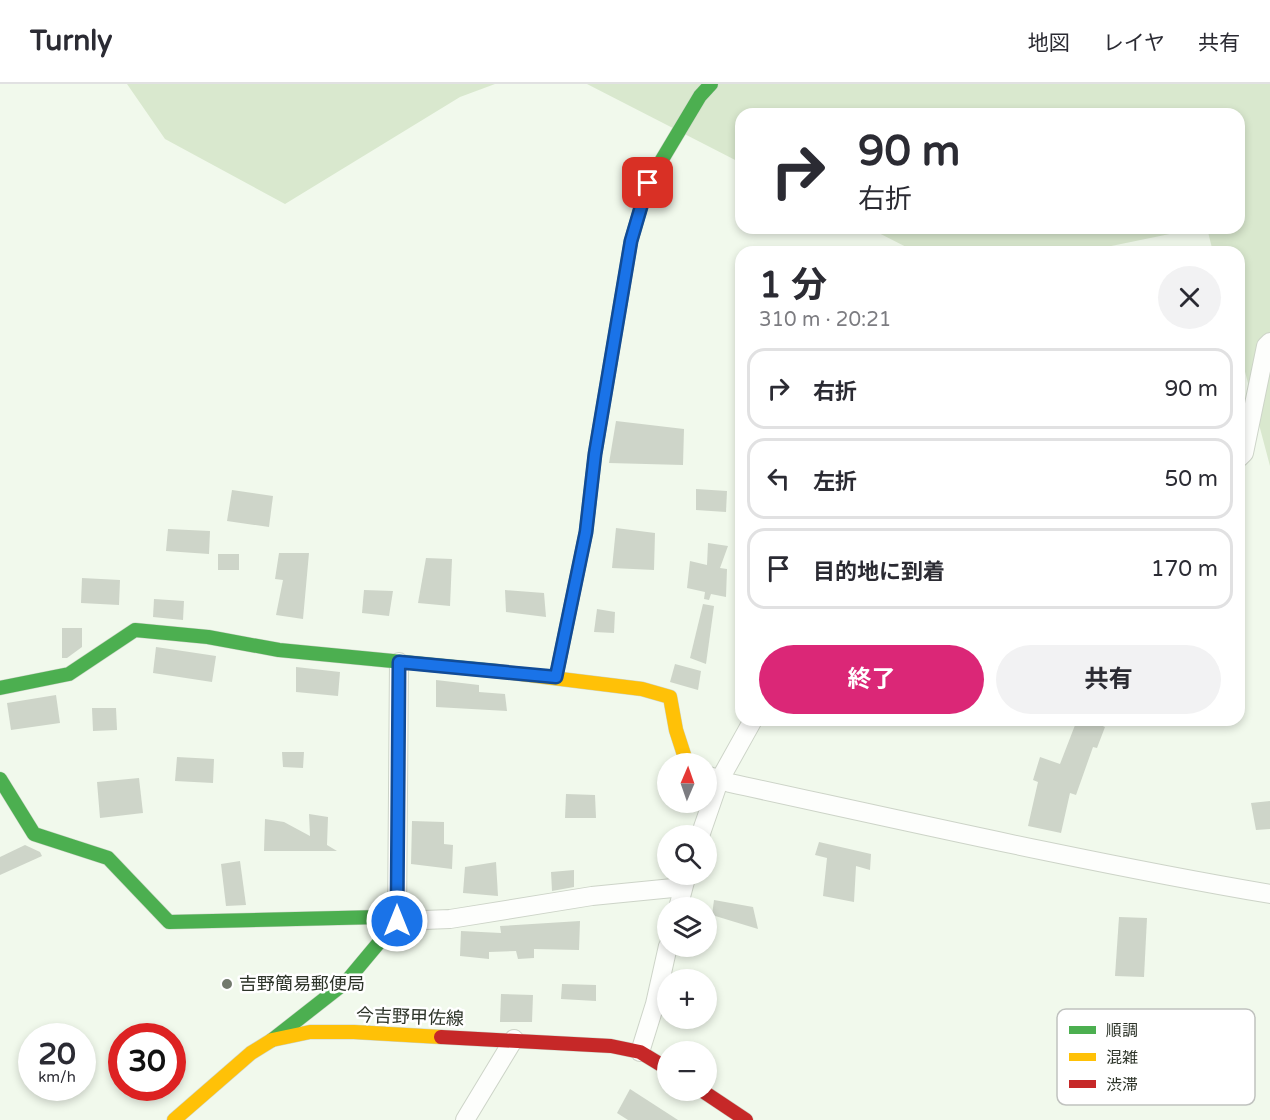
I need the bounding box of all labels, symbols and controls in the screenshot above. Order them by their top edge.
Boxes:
text: Turnly [30,24,112,58]
text: 地図 [1028,31,1070,56]
text: レイヤ [1103,31,1165,56]
text: 共有 [1198,31,1240,56]
text: 90 m [858,126,960,177]
icon: right [759,132,837,210]
pin [622,157,673,208]
icon: arrive [631,166,664,199]
text: 右折 [858,183,912,216]
text: 1 分 [759,264,827,307]
button: close [1158,266,1221,329]
text: 310 m · 20:21 [759,308,891,332]
icon: right [762,372,795,405]
text: 90 m [1164,376,1218,402]
text: 右折 [813,379,857,405]
icon: left [762,462,795,495]
text: 50 m [1164,466,1218,492]
text: 左折 [813,469,857,495]
icon: arrive [762,552,795,585]
text: 170 m [1151,556,1218,582]
text: 目的地に到着 [813,559,945,585]
button: 終了 [759,645,984,714]
button: 共有 [996,645,1221,714]
north arrow [657,753,717,813]
map controls [657,753,717,1101]
button: search [657,825,717,885]
position arrow [365,889,429,953]
button: layers [657,897,717,957]
button: + [657,969,717,1029]
place label: 吉野簡易郵便局 [239,973,365,995]
marker: 吉野簡易郵便局 [220,977,234,991]
street label: 今吉野甲佐線 [356,1004,464,1030]
legend [1057,1009,1255,1105]
text: 順調 [1106,1021,1138,1041]
speed limit sign: 30 [108,1023,186,1101]
text: 20 [38,1036,76,1073]
button: − [657,1041,717,1101]
text: 混雑 [1106,1048,1138,1068]
text: km/h [38,1068,76,1086]
text: 渋滞 [1106,1075,1138,1095]

